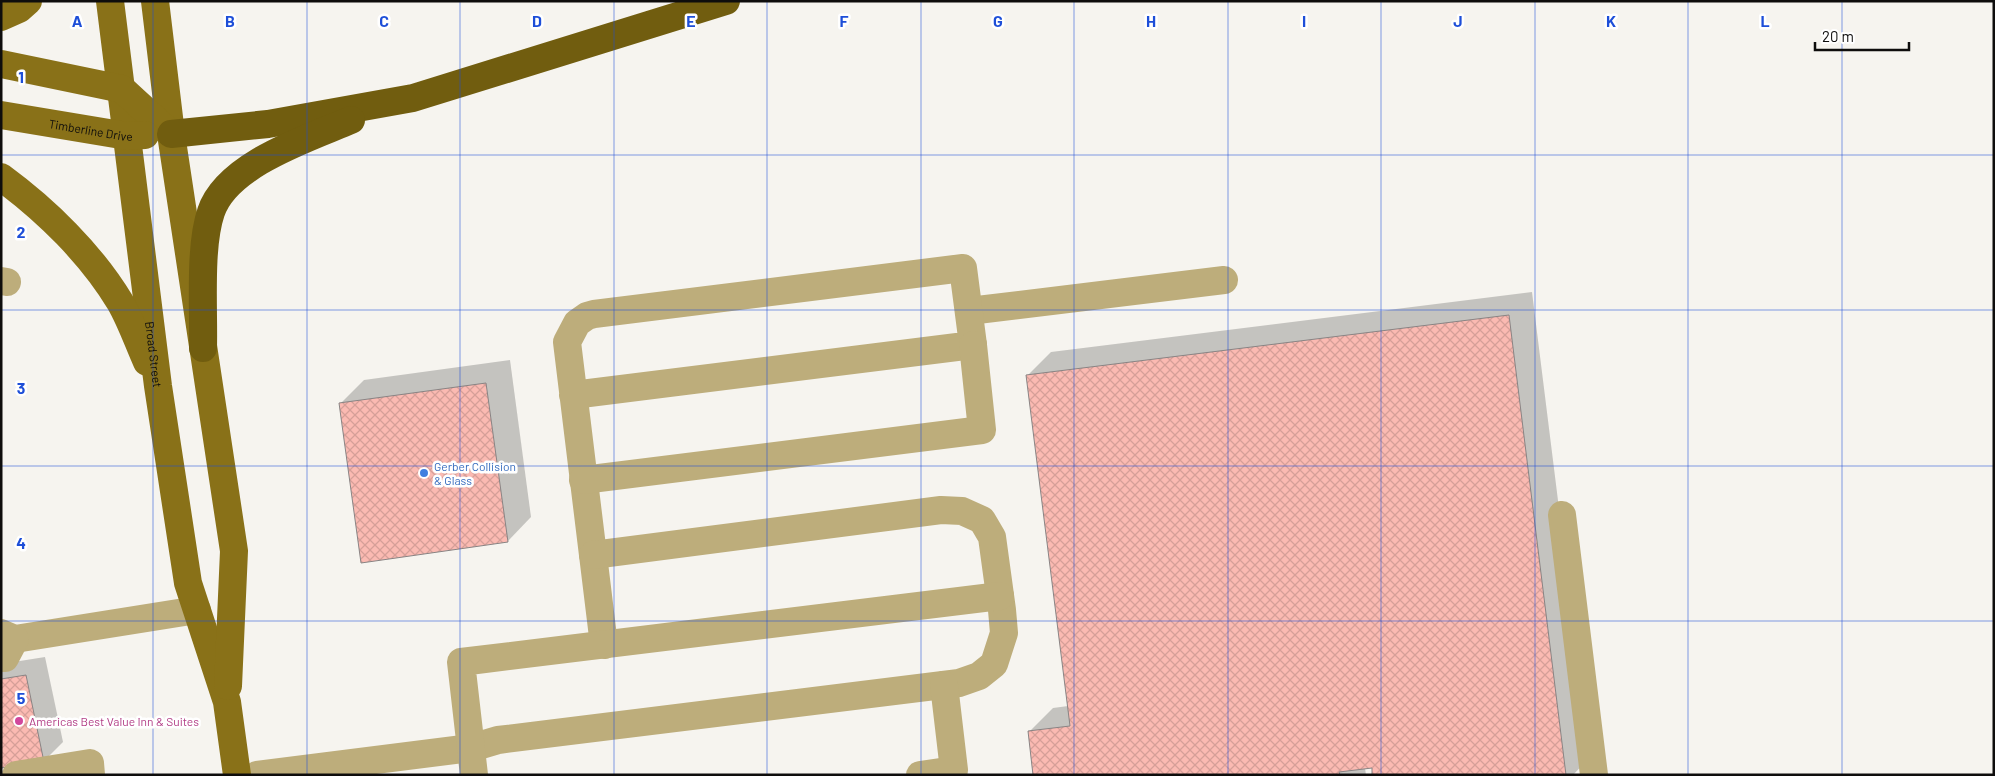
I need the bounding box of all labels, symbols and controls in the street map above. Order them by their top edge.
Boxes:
text: A [72,11,83,30]
text: B [225,11,235,30]
text: C [379,11,389,30]
text: D [532,11,542,30]
text: E [686,11,696,30]
text: F [840,11,849,30]
text: G [993,11,1003,30]
text: H [1146,11,1156,30]
text: I [1302,11,1306,30]
text: J [1453,11,1463,30]
text: K [1606,11,1616,30]
text: L [1760,11,1770,30]
scale bar [1815,20,1909,52]
text: 20 m [1822,27,1854,45]
text: 1 [18,67,24,86]
street label: Timberline Drive [48,116,133,143]
text: 2 [17,222,26,241]
street label: Broad Street [143,321,165,388]
text: 3 [17,378,25,397]
place label: Gerber Collision & Glass [434,459,516,487]
marker: Gerber Collision & Glass [418,467,430,479]
text: 4 [16,533,26,552]
text: 5 [17,688,26,707]
place label: Americas Best Value Inn & Suites [29,714,199,728]
marker: Americas Best Value Inn & Suites [13,715,25,727]

